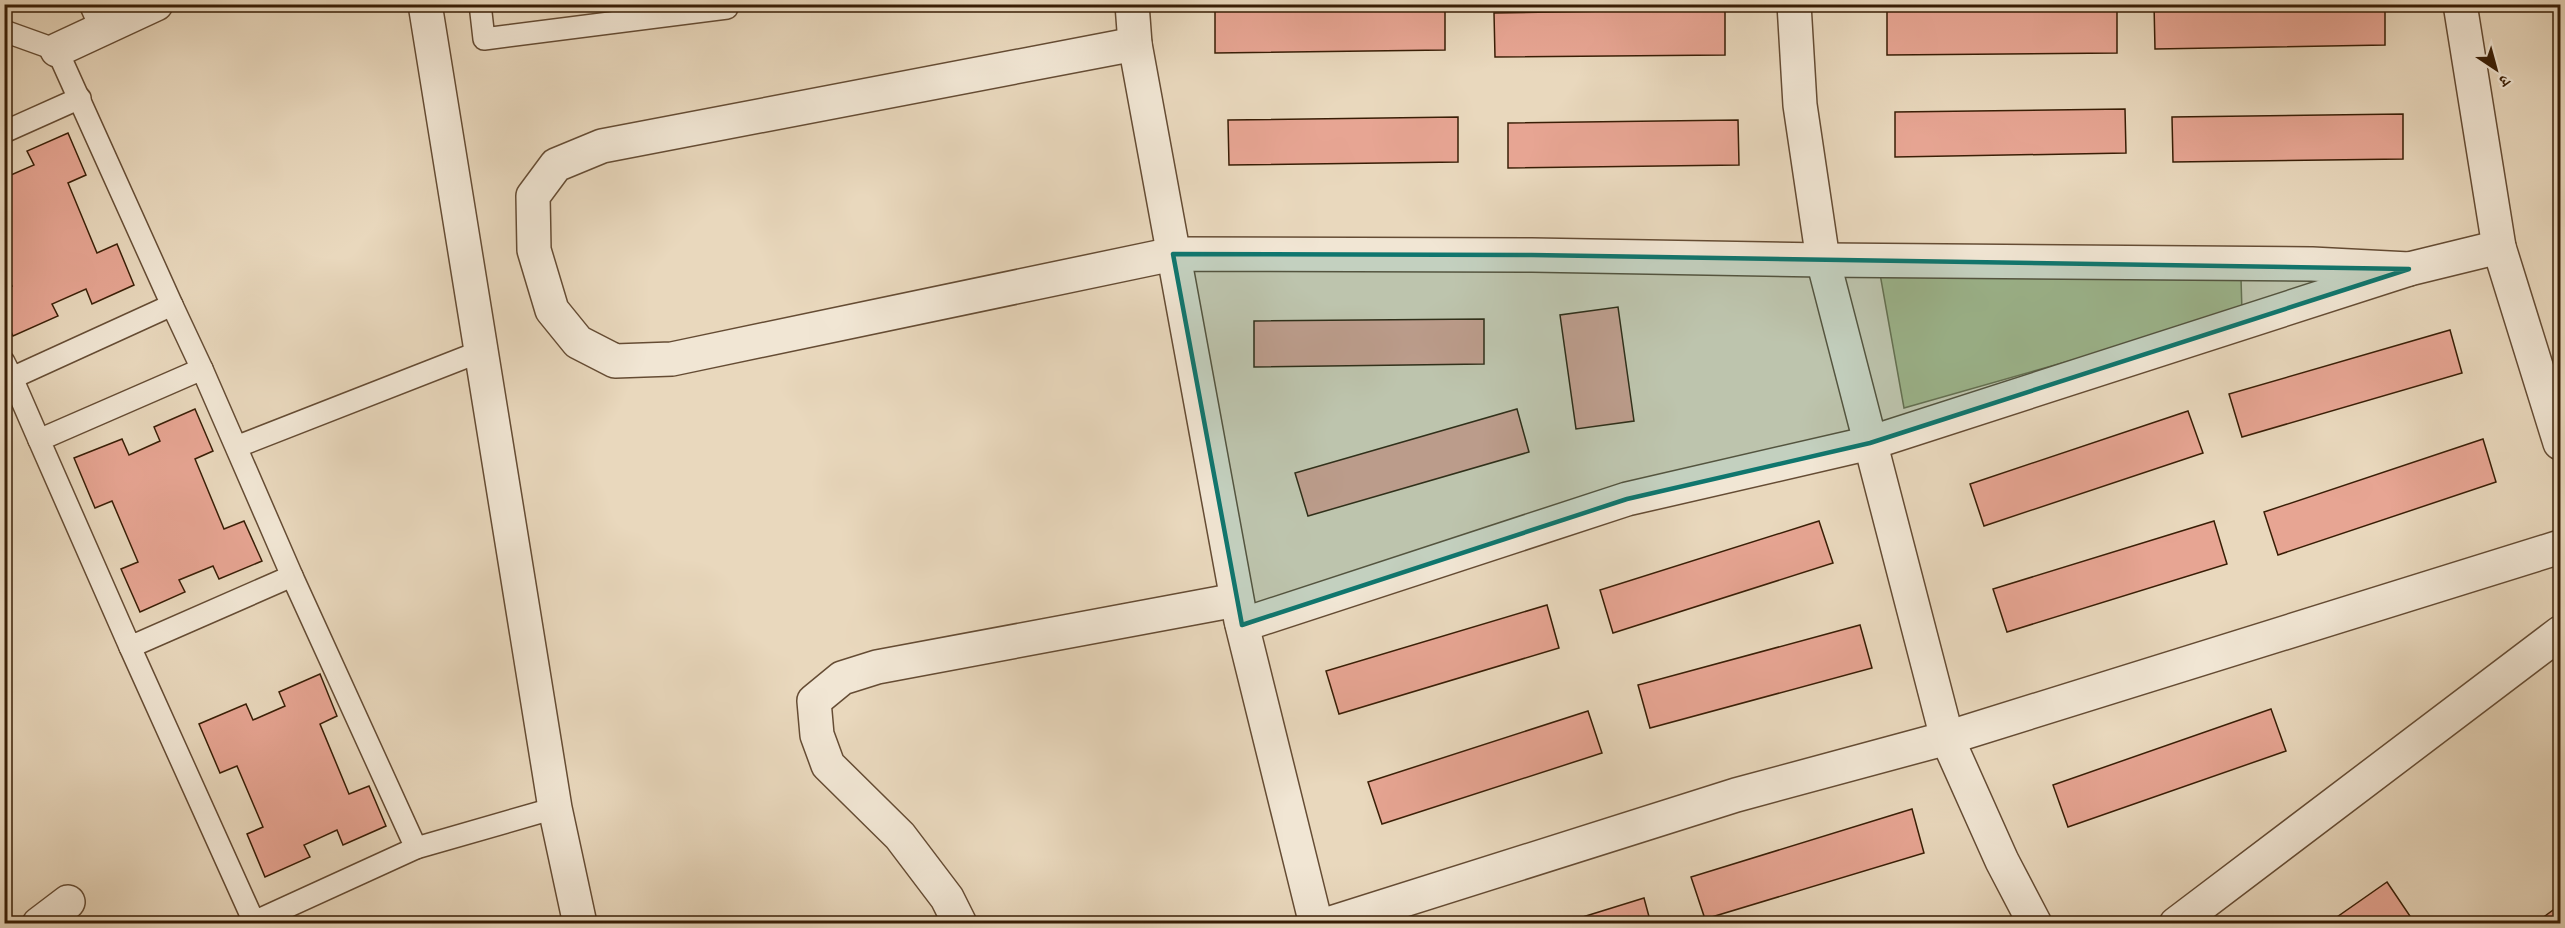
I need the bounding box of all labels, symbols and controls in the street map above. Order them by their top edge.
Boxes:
north arrow [2466,39,2526,99]
text: उ [2494,69,2514,92]

